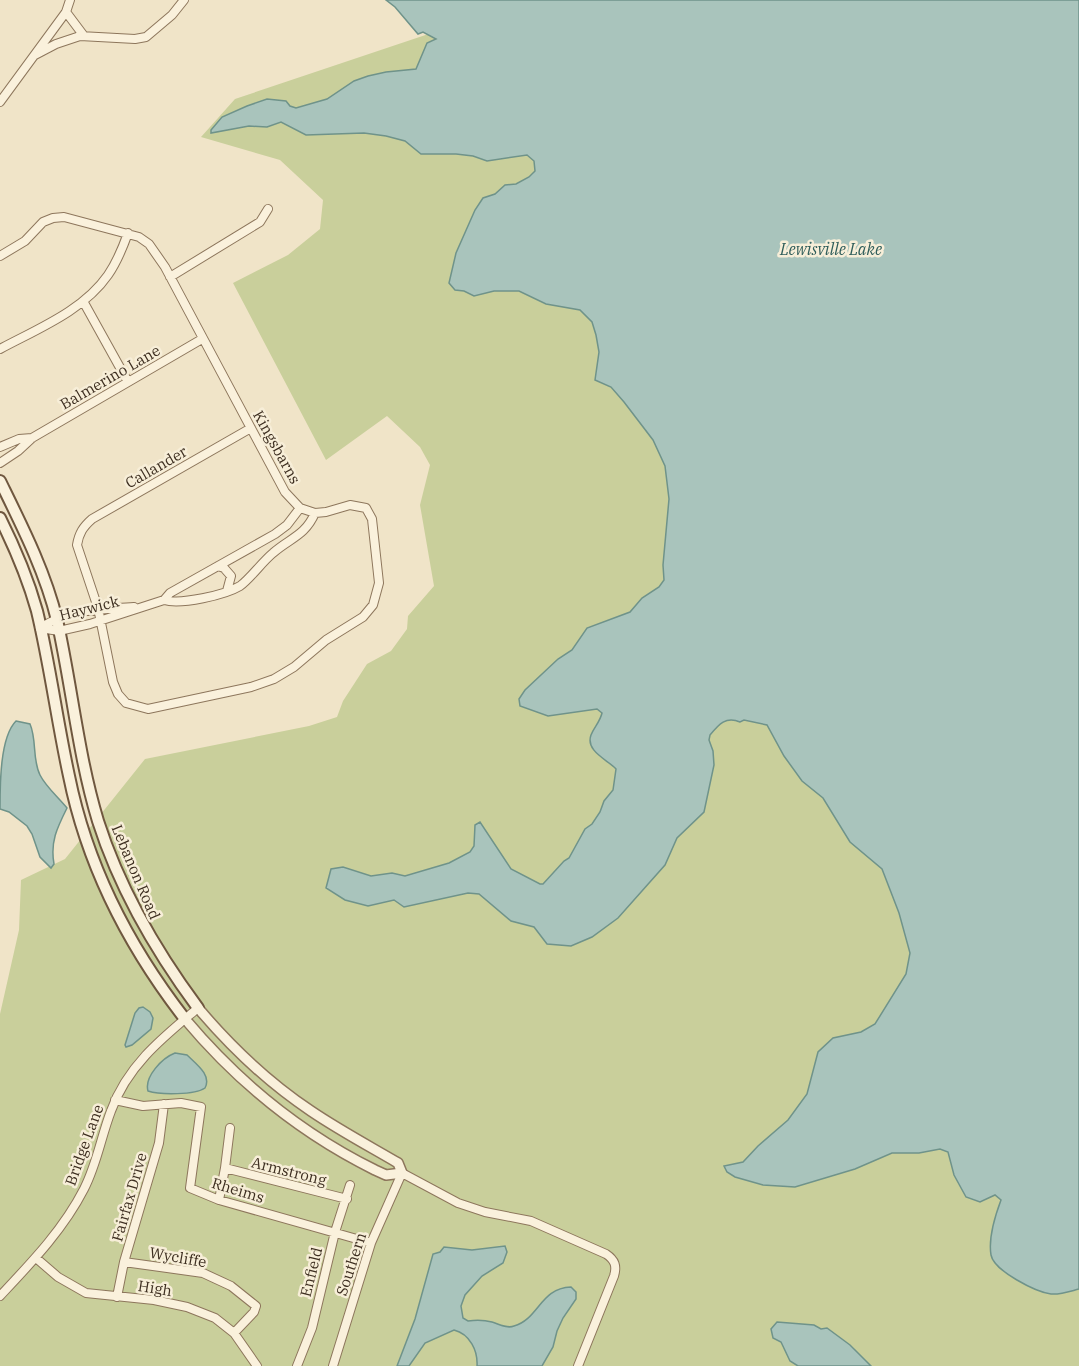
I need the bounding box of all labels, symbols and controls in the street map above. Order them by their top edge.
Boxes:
water label: Lewisville Lake [779,239,882,259]
street label: Balmerino Lane [56,341,164,413]
street label: Kingsbarns [249,407,305,487]
street label: Callander [122,442,191,492]
street label: Haywick [57,591,121,625]
street label: Lebanon Road [107,822,165,922]
street label: Bridge Lane [61,1102,107,1188]
street label: Fairfax Drive [107,1150,151,1244]
street label: Armstrong [250,1153,328,1189]
street label: Rheims [209,1173,267,1207]
street label: Southern [332,1230,370,1298]
street label: Wycliffe [148,1243,208,1271]
street label: Enfield [296,1245,326,1299]
street label: High [137,1276,173,1300]

